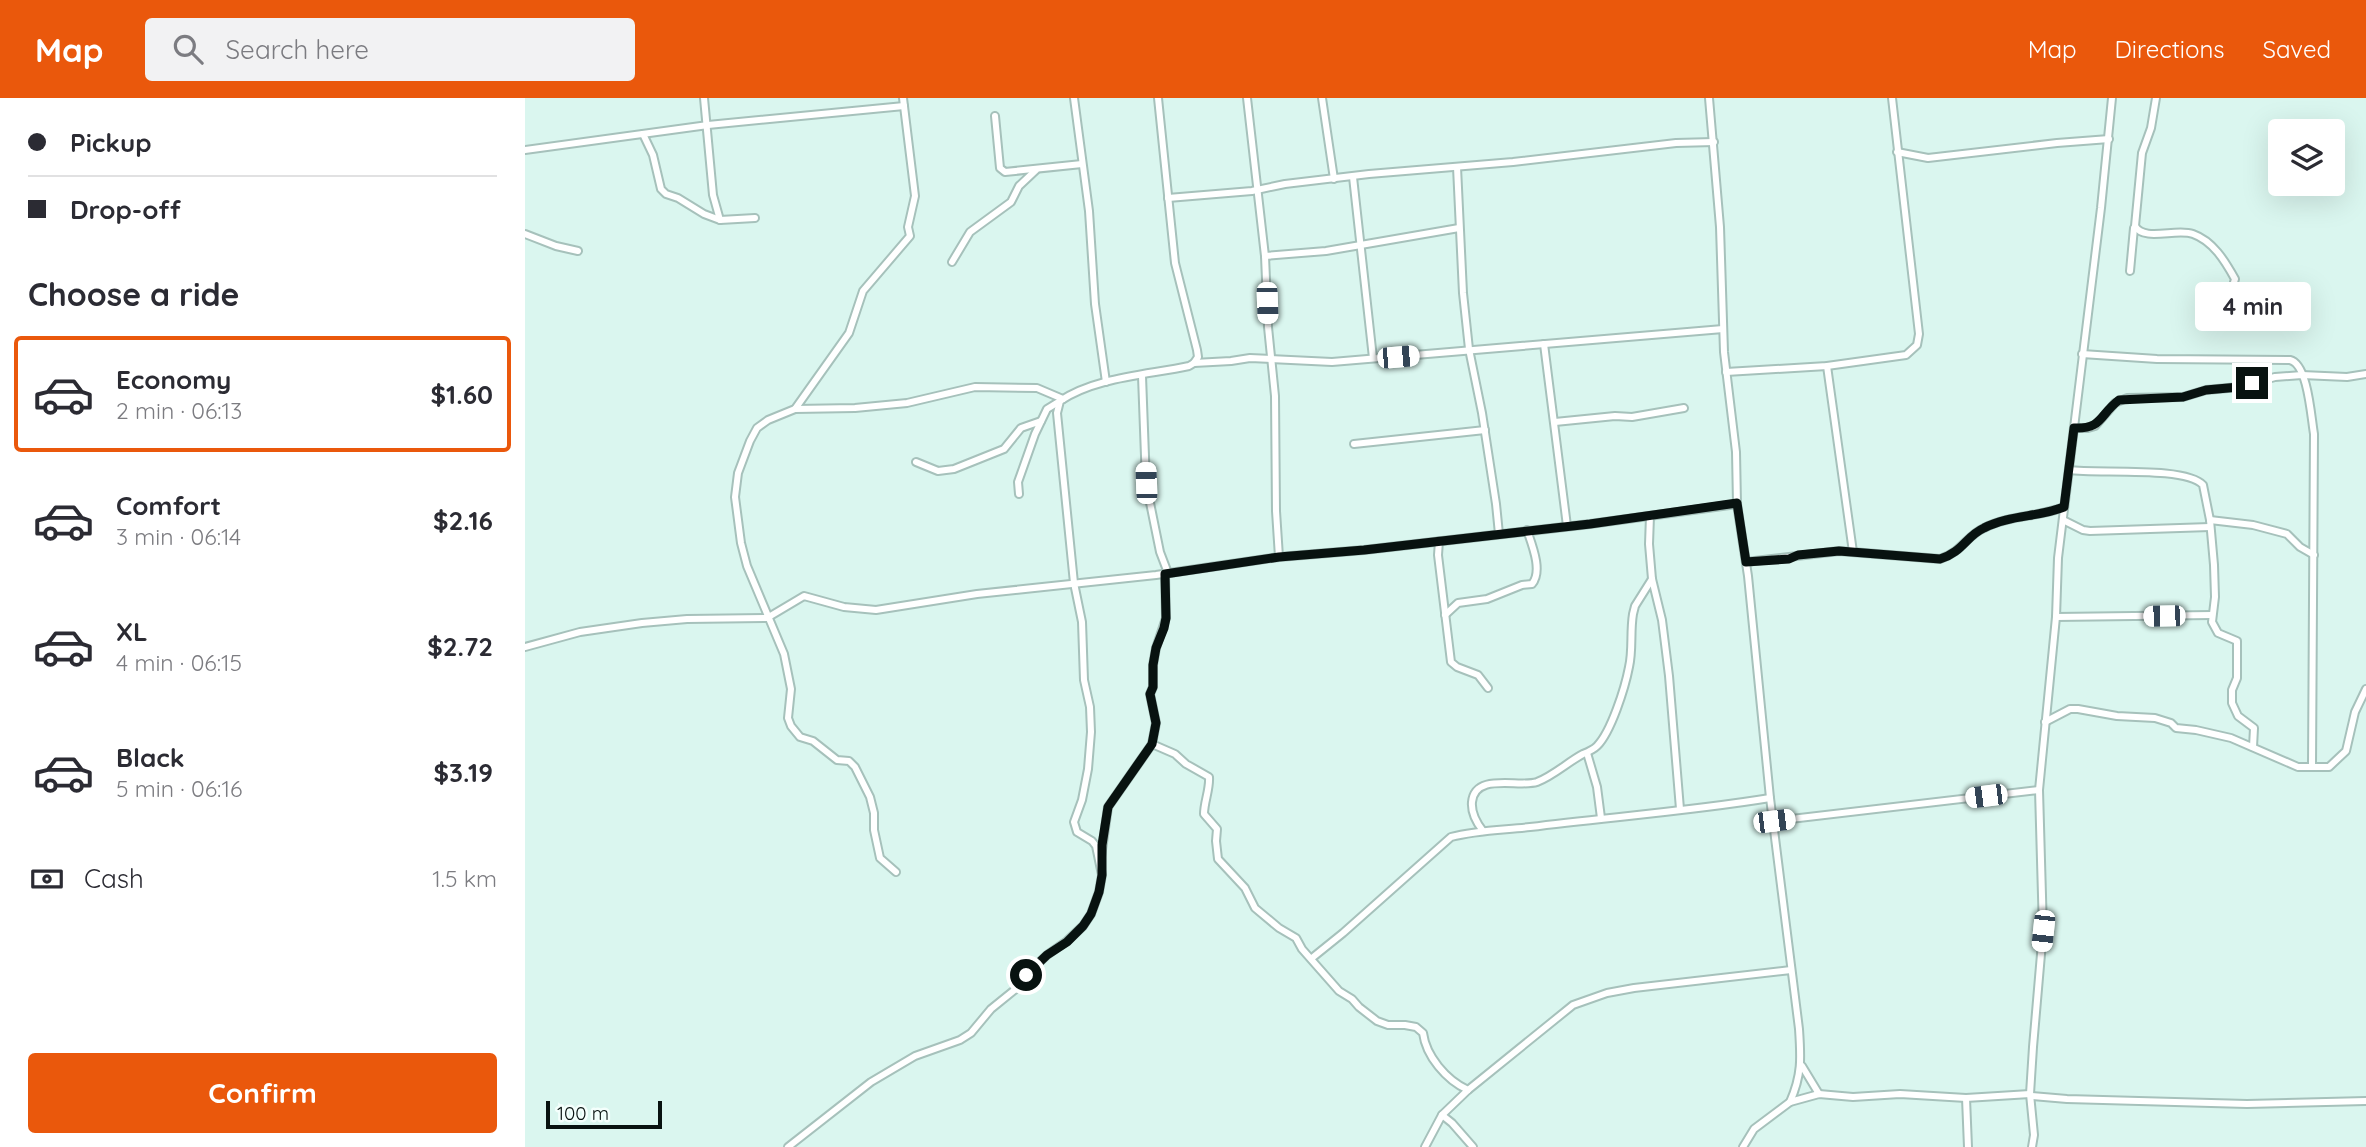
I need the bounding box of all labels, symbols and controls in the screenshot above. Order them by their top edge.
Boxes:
search box [145,18,635,81]
text: Map [35,29,103,70]
icon: search [169,30,207,68]
text: Search here [225,33,369,66]
text: Map [2028,34,2077,64]
text: Directions [2115,34,2225,64]
text: Saved [2263,34,2331,64]
map controls [2268,119,2345,196]
button: layers [2268,119,2345,196]
text: Pickup [70,126,152,159]
text: Drop-off [70,193,181,226]
text: Choose a ride [28,274,240,314]
car [1256,282,1279,324]
callout: 4 min [2194,282,2310,330]
text: 4 min [2223,292,2283,321]
car [1377,345,1420,369]
icon: car [32,363,95,426]
text: Economy [116,363,231,396]
route end [2236,367,2268,399]
text: $1.60 [431,378,493,411]
text: 2 min · 06:13 [116,396,242,425]
car [1135,462,1158,504]
icon: car [32,489,95,552]
text: Comfort [116,489,221,522]
text: $2.16 [433,504,493,537]
text: 3 min · 06:14 [116,522,241,551]
car [2143,605,2186,627]
icon: car [32,615,95,678]
text: XL [116,615,148,648]
text: $2.72 [427,630,493,663]
text: 4 min · 06:15 [116,648,242,677]
icon: car [32,741,95,804]
text: Black [116,741,185,774]
text: $3.19 [433,756,493,789]
text: 5 min · 06:16 [116,774,242,803]
car [1964,783,2009,809]
car [1752,808,1797,834]
icon: cash [28,860,66,898]
text: Cash [84,862,144,895]
text: 1.5 km [432,864,497,893]
car [2031,909,2056,953]
route start [1010,959,1042,991]
button: Confirm [28,1053,497,1133]
scale bar [546,1098,661,1130]
text: 100 m [557,1101,609,1125]

